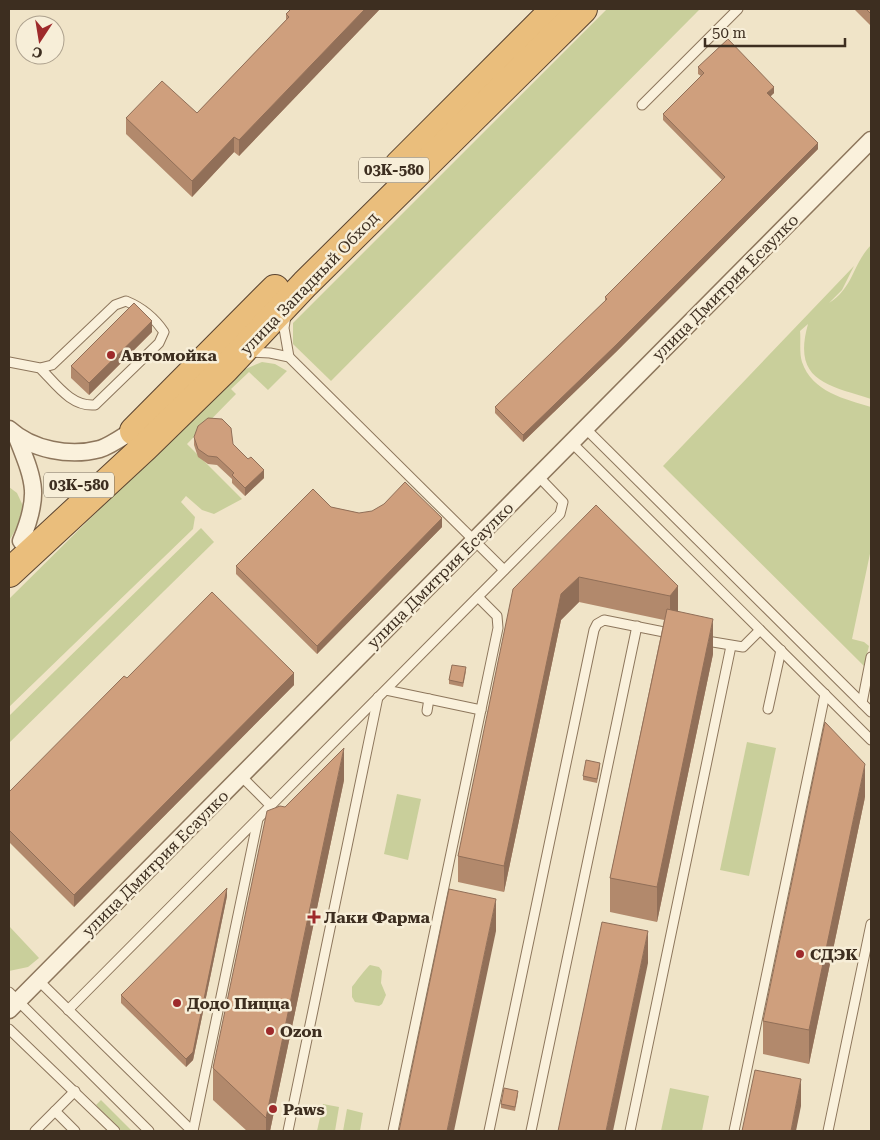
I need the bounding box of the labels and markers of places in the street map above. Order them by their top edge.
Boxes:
place label: Автомойка [121,346,217,365]
marker: Автомойка [105,349,117,361]
place label: Лаки Фарма [324,908,431,927]
marker: Лаки Фарма [308,911,320,923]
place label: СДЭК [810,945,858,964]
marker: СДЭК [794,948,806,960]
place label: Додо Пицца [187,994,290,1013]
marker: Додо Пицца [171,997,183,1009]
place label: Ozon [280,1022,323,1041]
marker: Ozon [264,1025,276,1037]
place label: Paws [283,1100,325,1119]
marker: Paws [267,1103,279,1115]

